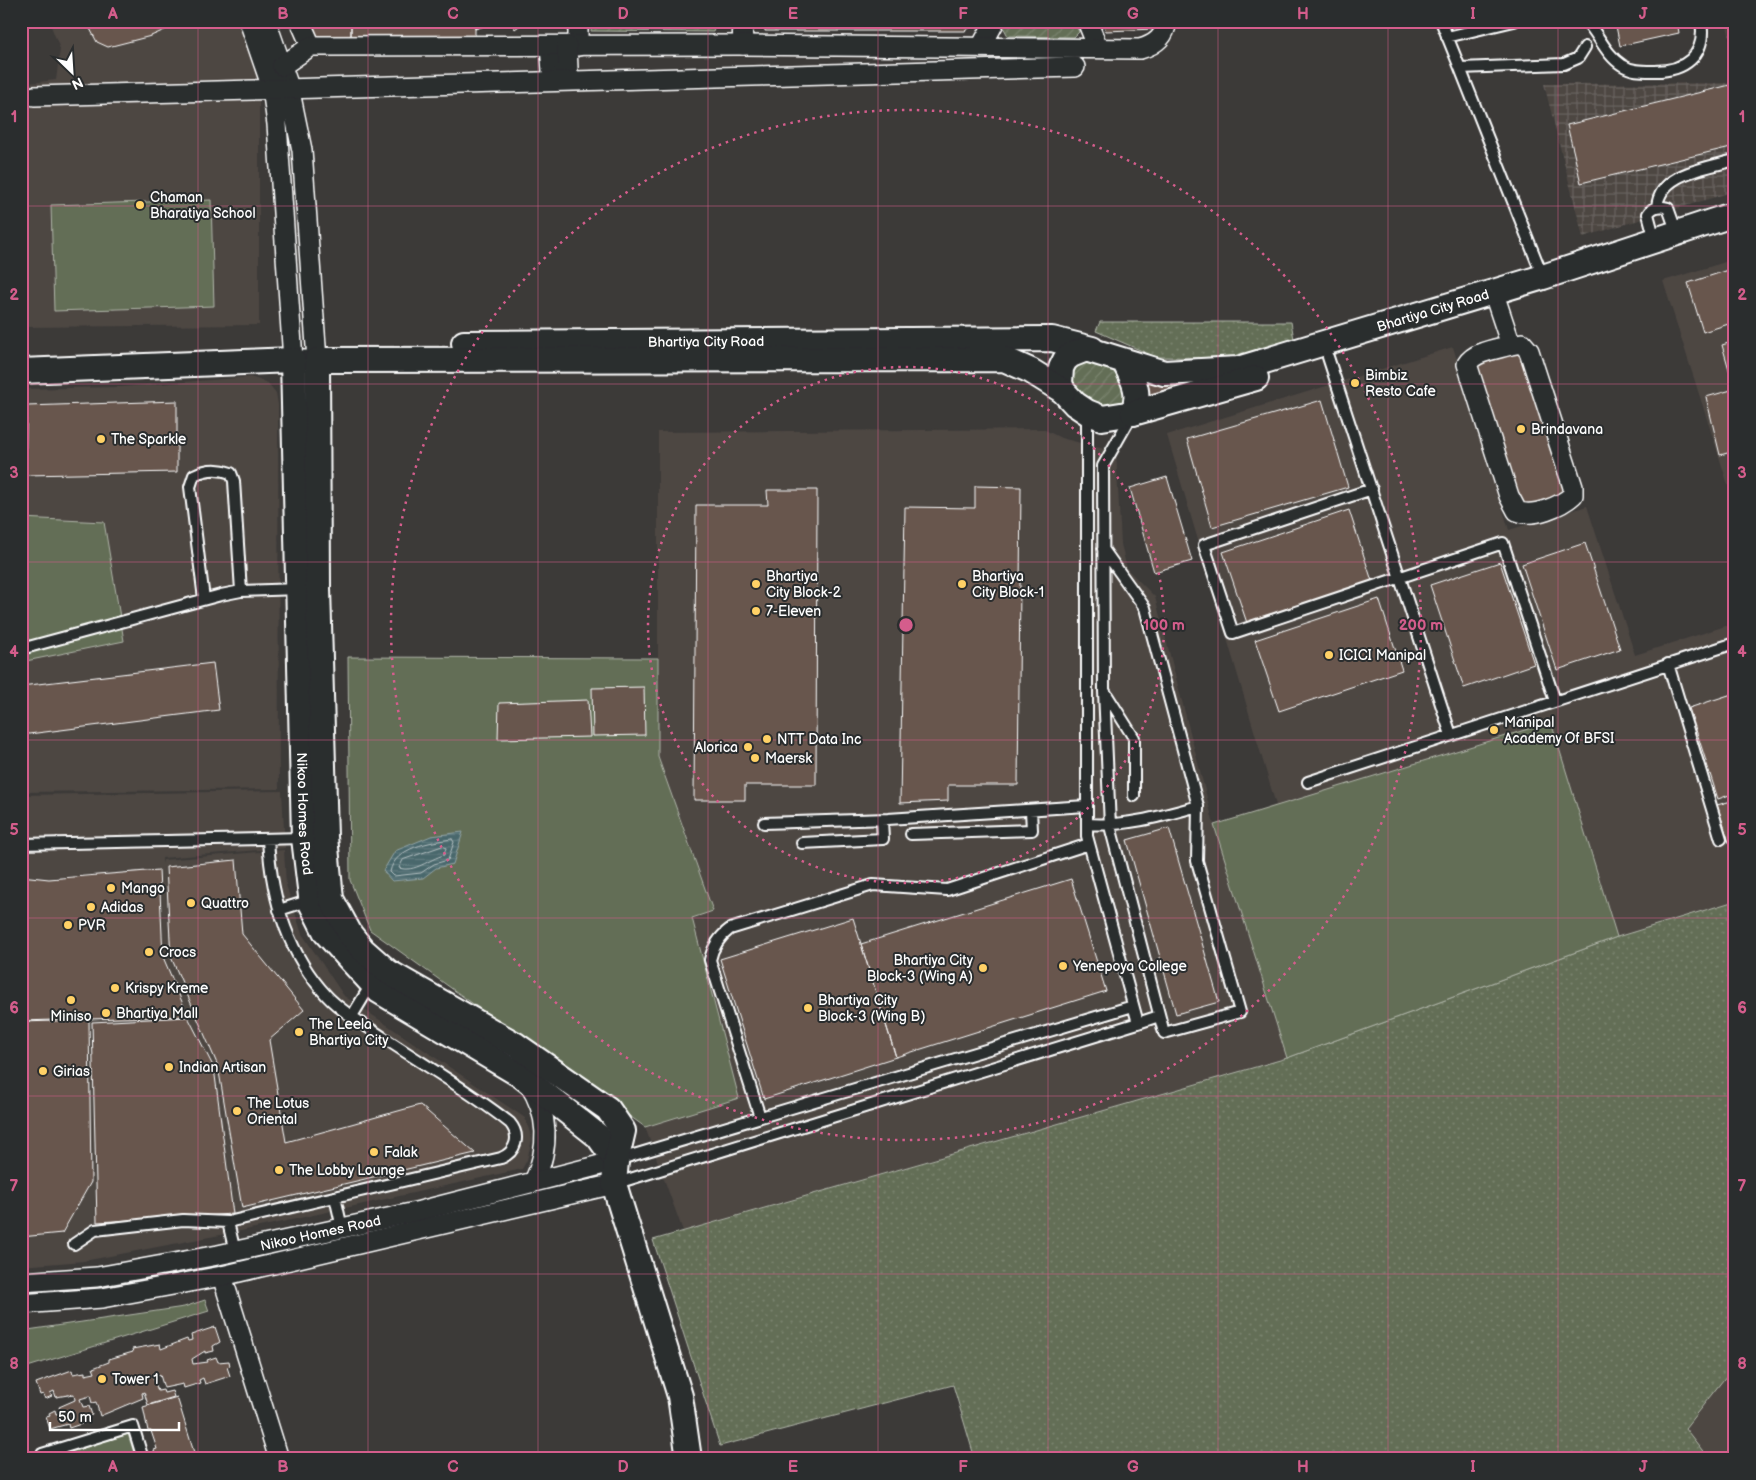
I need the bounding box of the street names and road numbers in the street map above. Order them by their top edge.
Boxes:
street label: Bhartiya City Road [1375,285,1491,335]
street label: Bhartiya City Road [648,332,764,350]
street label: Nikoo Homes Road [294,752,317,876]
street label: Nikoo Homes Road [259,1211,382,1254]

